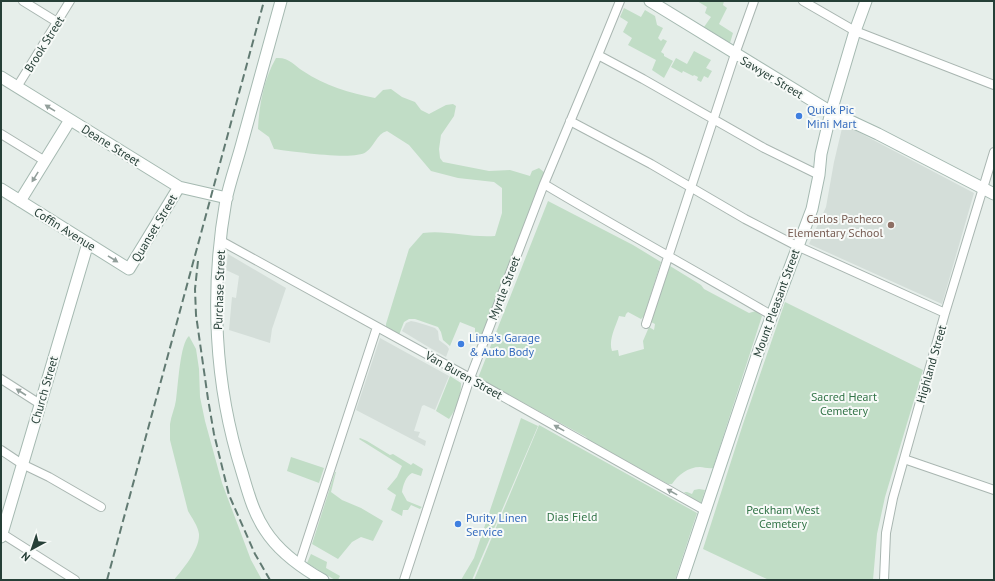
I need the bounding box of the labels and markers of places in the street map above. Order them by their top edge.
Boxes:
place label: Quick Pic Mini Mart [807,102,857,131]
marker: Quick Pic Mini Mart [794,111,804,121]
place label: Carlos Pacheco Elementary School [787,211,883,240]
marker: Carlos Pacheco Elementary School [886,220,896,230]
place label: Lima's Garage & Auto Body [469,330,540,359]
marker: Lima's Garage & Auto Body [456,339,466,349]
place label: Purity Linen Service [466,510,527,539]
marker: Purity Linen Service [453,519,463,529]

